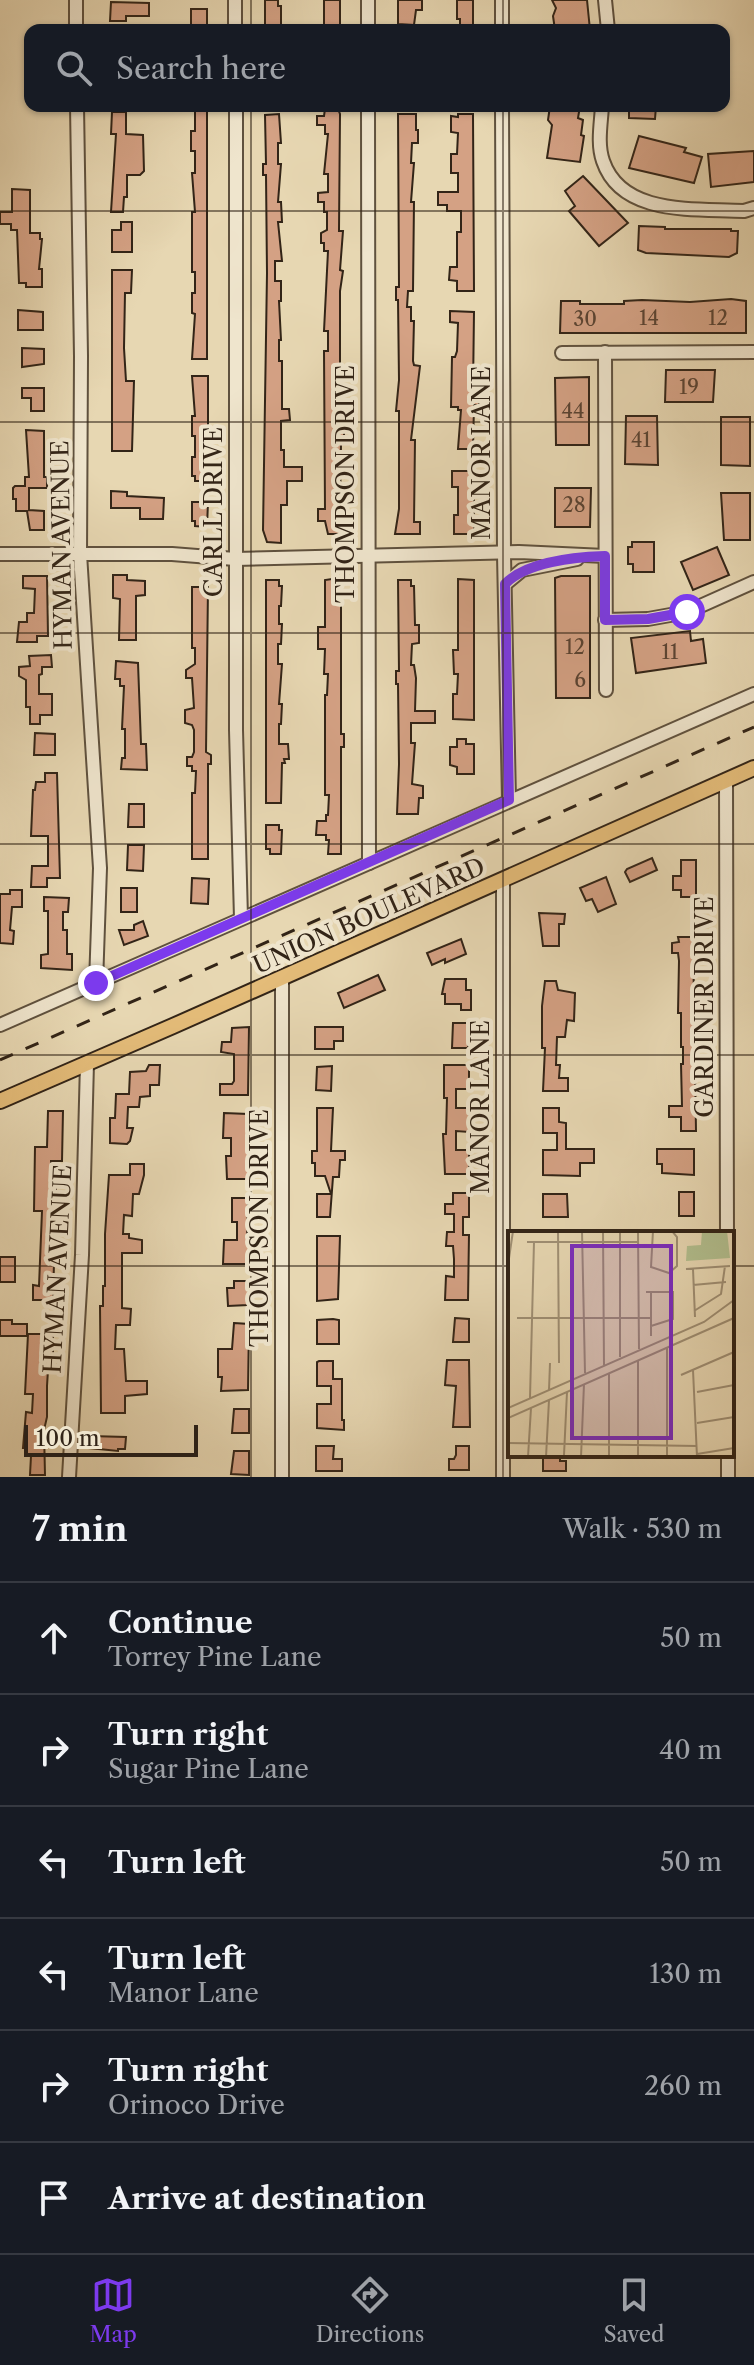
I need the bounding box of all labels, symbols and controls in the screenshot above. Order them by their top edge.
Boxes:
search box [24,24,730,112]
icon: search [52,46,96,90]
text: Search here [116,50,286,87]
house number: 14 [639,306,659,330]
house number: 12 [708,306,728,330]
house number: 30 [573,307,597,331]
street label: THOMPSON DRIVE [331,365,360,603]
street label: MANOR LANE [467,366,496,540]
house number: 19 [679,375,699,399]
house number: 44 [561,399,585,423]
street label: CARLL DRIVE [199,427,228,597]
house number: 41 [631,428,652,452]
street label: HYMAN AVENUE [45,440,78,650]
house number: 28 [562,493,586,517]
route start [669,594,705,630]
house number: 12 [565,635,585,659]
house number: 11 [662,640,679,664]
house number: 6 [574,668,586,692]
street label: UNION BOULEVARD [248,851,489,980]
street label: GARDINER DRIVE [690,896,719,1118]
route end [78,965,114,1001]
street label: MANOR LANE [466,1020,495,1194]
street label: THOMPSON DRIVE [245,1109,274,1347]
street label: HYMAN AVENUE [38,1164,77,1374]
inset map [508,1231,734,1457]
scale bar [24,1421,198,1457]
text: 100 m [36,1425,99,1452]
text: 7 min [32,1508,128,1550]
text: Walk · 530 m [563,1513,722,1545]
text: Continue [108,1604,253,1641]
icon: ahead [32,1616,76,1660]
text: 50 m [660,1622,722,1654]
text: Torrey Pine Lane [108,1641,322,1673]
text: Turn right [108,1716,268,1753]
icon: right [32,1728,76,1772]
text: 40 m [659,1734,722,1766]
text: Sugar Pine Lane [108,1753,309,1785]
icon: left [32,1840,76,1884]
text: Turn left [108,1844,245,1881]
text: 50 m [660,1846,722,1878]
text: Turn left [108,1940,245,1977]
icon: left [32,1952,76,1996]
text: 130 m [649,1958,722,1990]
text: Manor Lane [108,1977,259,2009]
text: Turn right [108,2052,268,2089]
icon: right [32,2064,76,2108]
text: 260 m [644,2070,722,2102]
text: Orinoco Drive [108,2089,285,2121]
icon: arrive [32,2176,76,2220]
text: Arrive at destination [108,2180,426,2217]
tab: Map [89,2273,137,2348]
tab: Directions [316,2273,424,2348]
tab: Saved [603,2273,664,2348]

